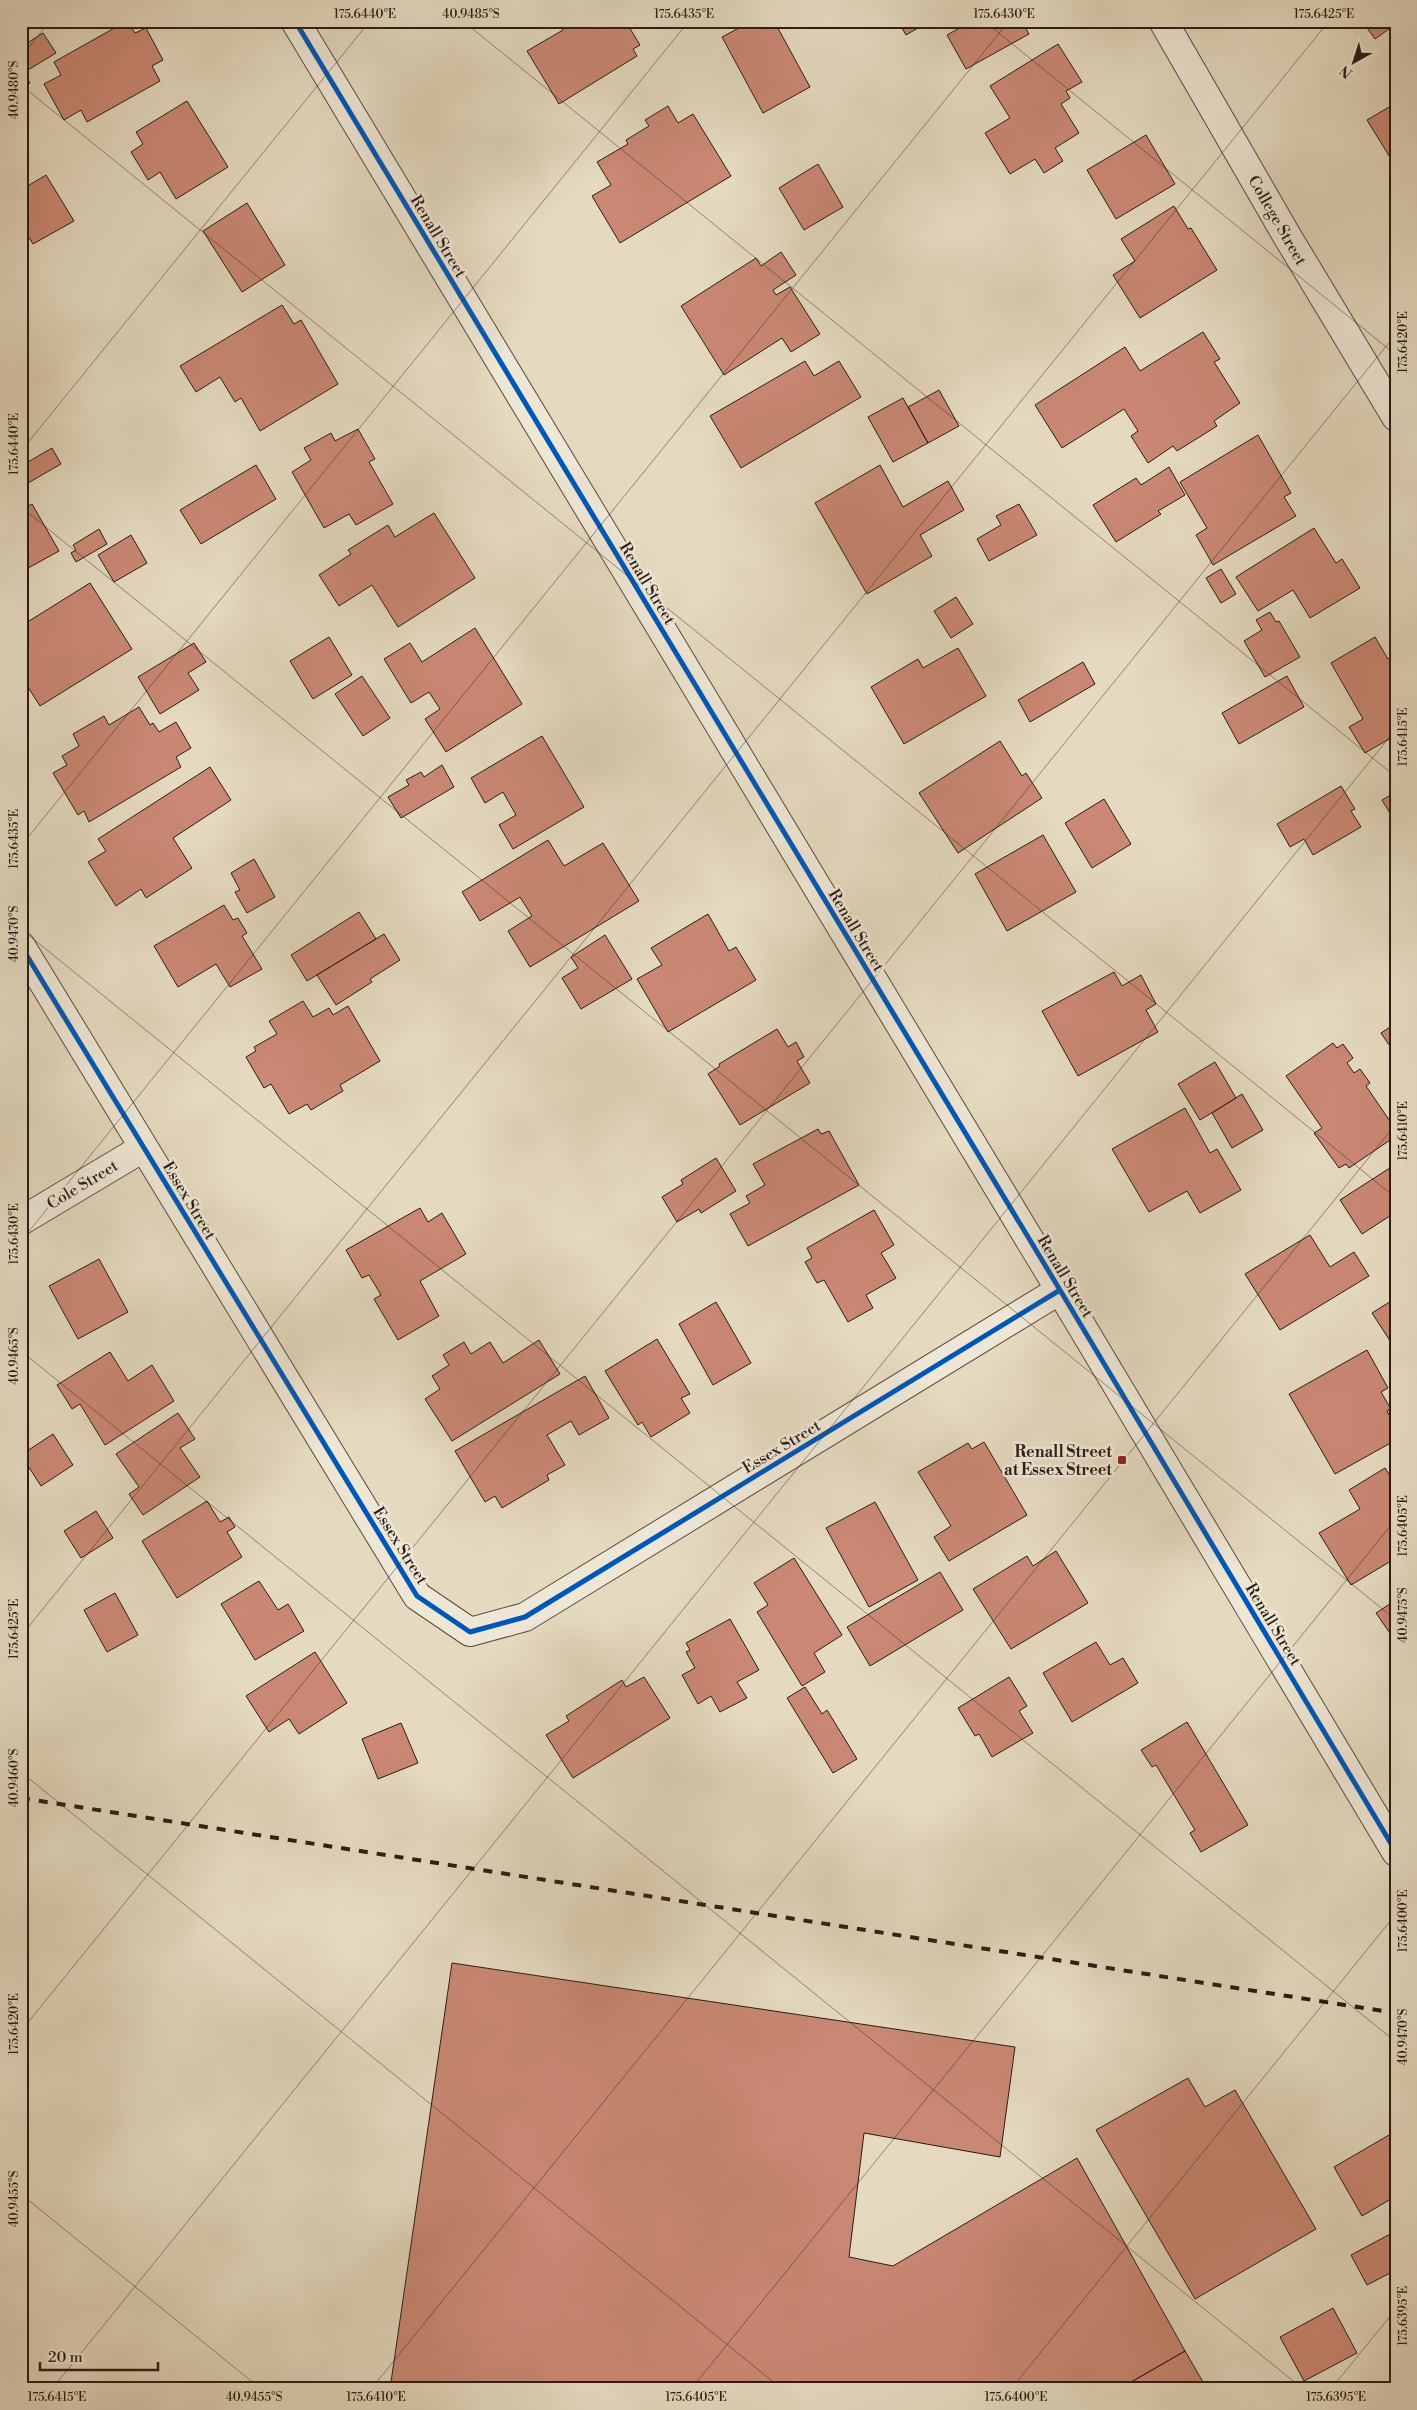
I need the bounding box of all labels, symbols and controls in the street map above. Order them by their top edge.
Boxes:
text: 175.6440°E [334,7,396,22]
text: 40.9485°S [442,7,500,22]
text: 175.6435°E [654,7,714,22]
text: 175.6430°E [973,7,1035,22]
text: 175.6425°E [1294,7,1354,22]
north arrow [1330,38,1380,88]
text: 40.9480°S [7,61,22,119]
text: N [1336,61,1356,82]
street label: College Street [1243,172,1311,269]
street label: Renall Street [406,192,471,282]
text: 175.6420°E [1396,311,1411,373]
text: 175.6440°E [7,413,22,475]
street label: Renall Street [615,539,680,629]
text: 175.6415°E [1396,708,1411,766]
text: 175.6435°E [7,809,22,869]
street label: Renall Street [824,886,889,976]
text: 40.9470°S [7,906,22,962]
text: 175.6410°E [1396,1101,1411,1161]
street label: Cole Street [43,1156,122,1214]
street label: Essex Street [158,1158,221,1244]
text: 175.6430°E [7,1203,22,1265]
street label: Renall Street [1033,1232,1098,1322]
text: 40.9465°S [7,1327,22,1385]
street label: Essex Street [739,1415,825,1478]
place label: Renall Street at Essex Street [1004,1442,1112,1480]
marker: Renall Street at Essex Street [1116,1454,1128,1466]
text: 175.6405°E [1396,1495,1411,1557]
street label: Essex Street [368,1503,432,1588]
street label: Renall Street [1241,1580,1306,1670]
text: 40.9475°S [1396,1587,1411,1643]
text: 175.6425°E [7,1599,22,1659]
text: 40.9460°S [7,1749,22,1807]
text: 175.6400°E [1396,1890,1411,1952]
text: 175.6420°E [7,1993,22,2055]
text: 40.9470°S [1396,2009,1411,2065]
text: 40.9455°S [7,2171,22,2227]
text: 175.6395°E [1396,2286,1411,2346]
scale bar [40,2340,158,2372]
text: 20 m [48,2348,83,2367]
text: 175.6415°E [28,2390,86,2405]
text: 40.9455°S [226,2390,282,2405]
text: 175.6410°E [346,2390,406,2405]
text: 175.6405°E [665,2390,727,2405]
text: 175.6400°E [985,2390,1047,2405]
text: 175.6395°E [1306,2390,1366,2405]

